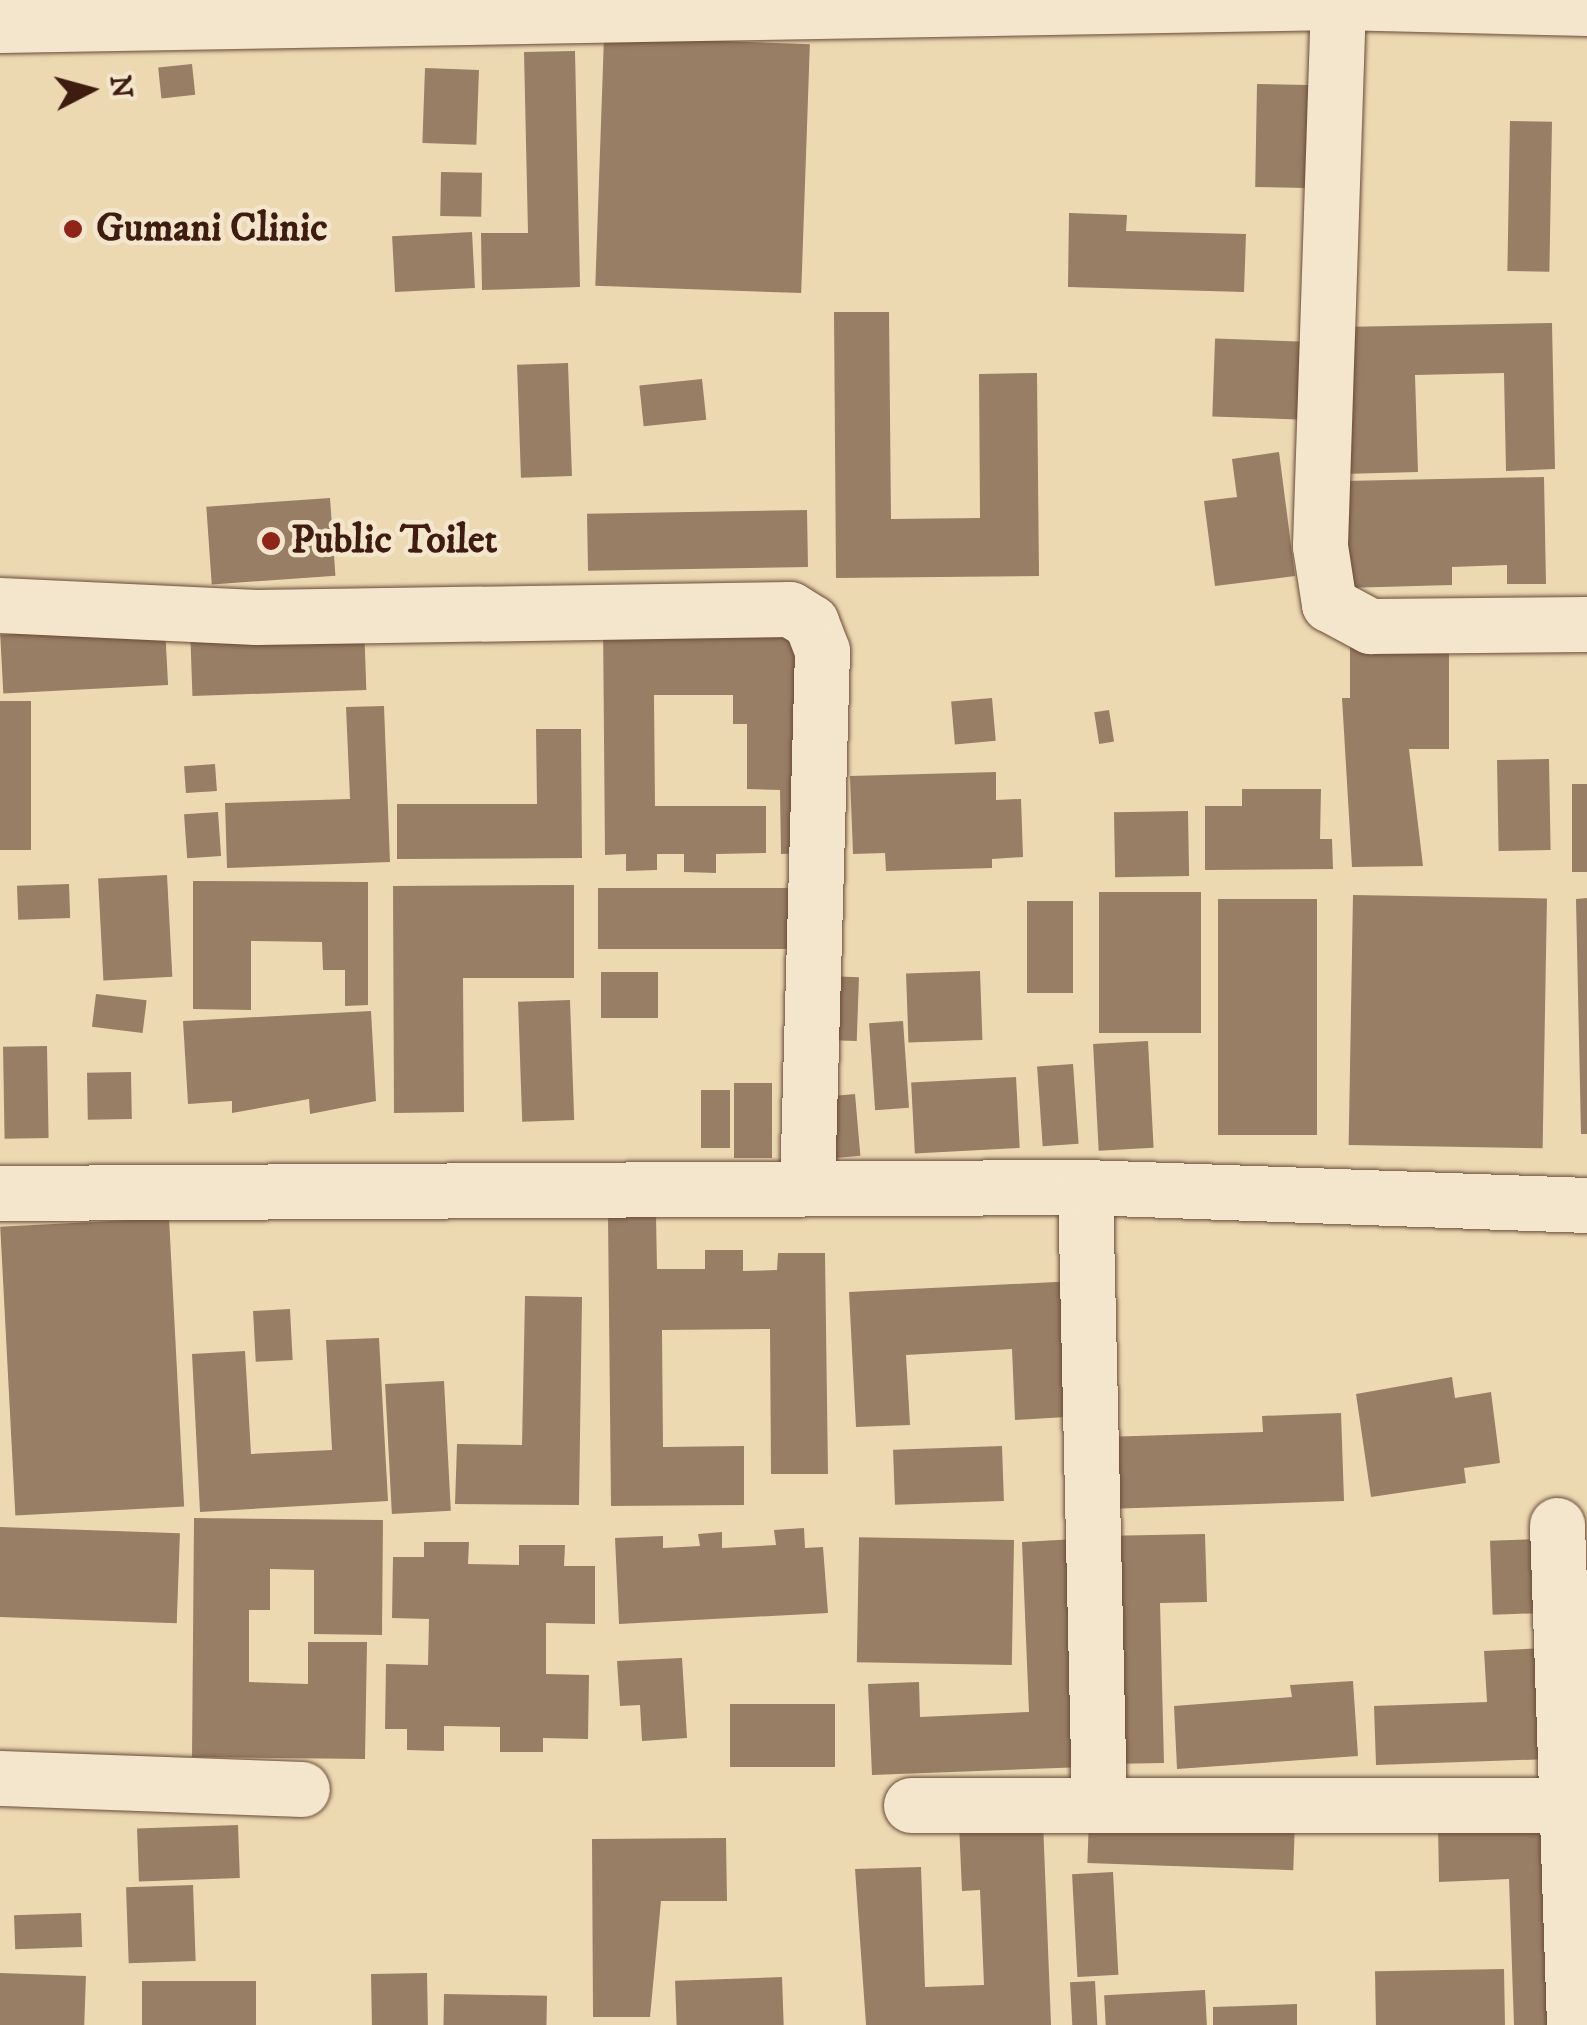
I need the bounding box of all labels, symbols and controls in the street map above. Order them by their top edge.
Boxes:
north arrow [40,40,140,140]
text: N [102,74,139,100]
place label: Gumani Clinic [96,205,327,253]
marker: Gumani Clinic [60,216,86,242]
place label: Public Toilet [291,517,497,565]
marker: Public Toilet [260,530,282,552]

